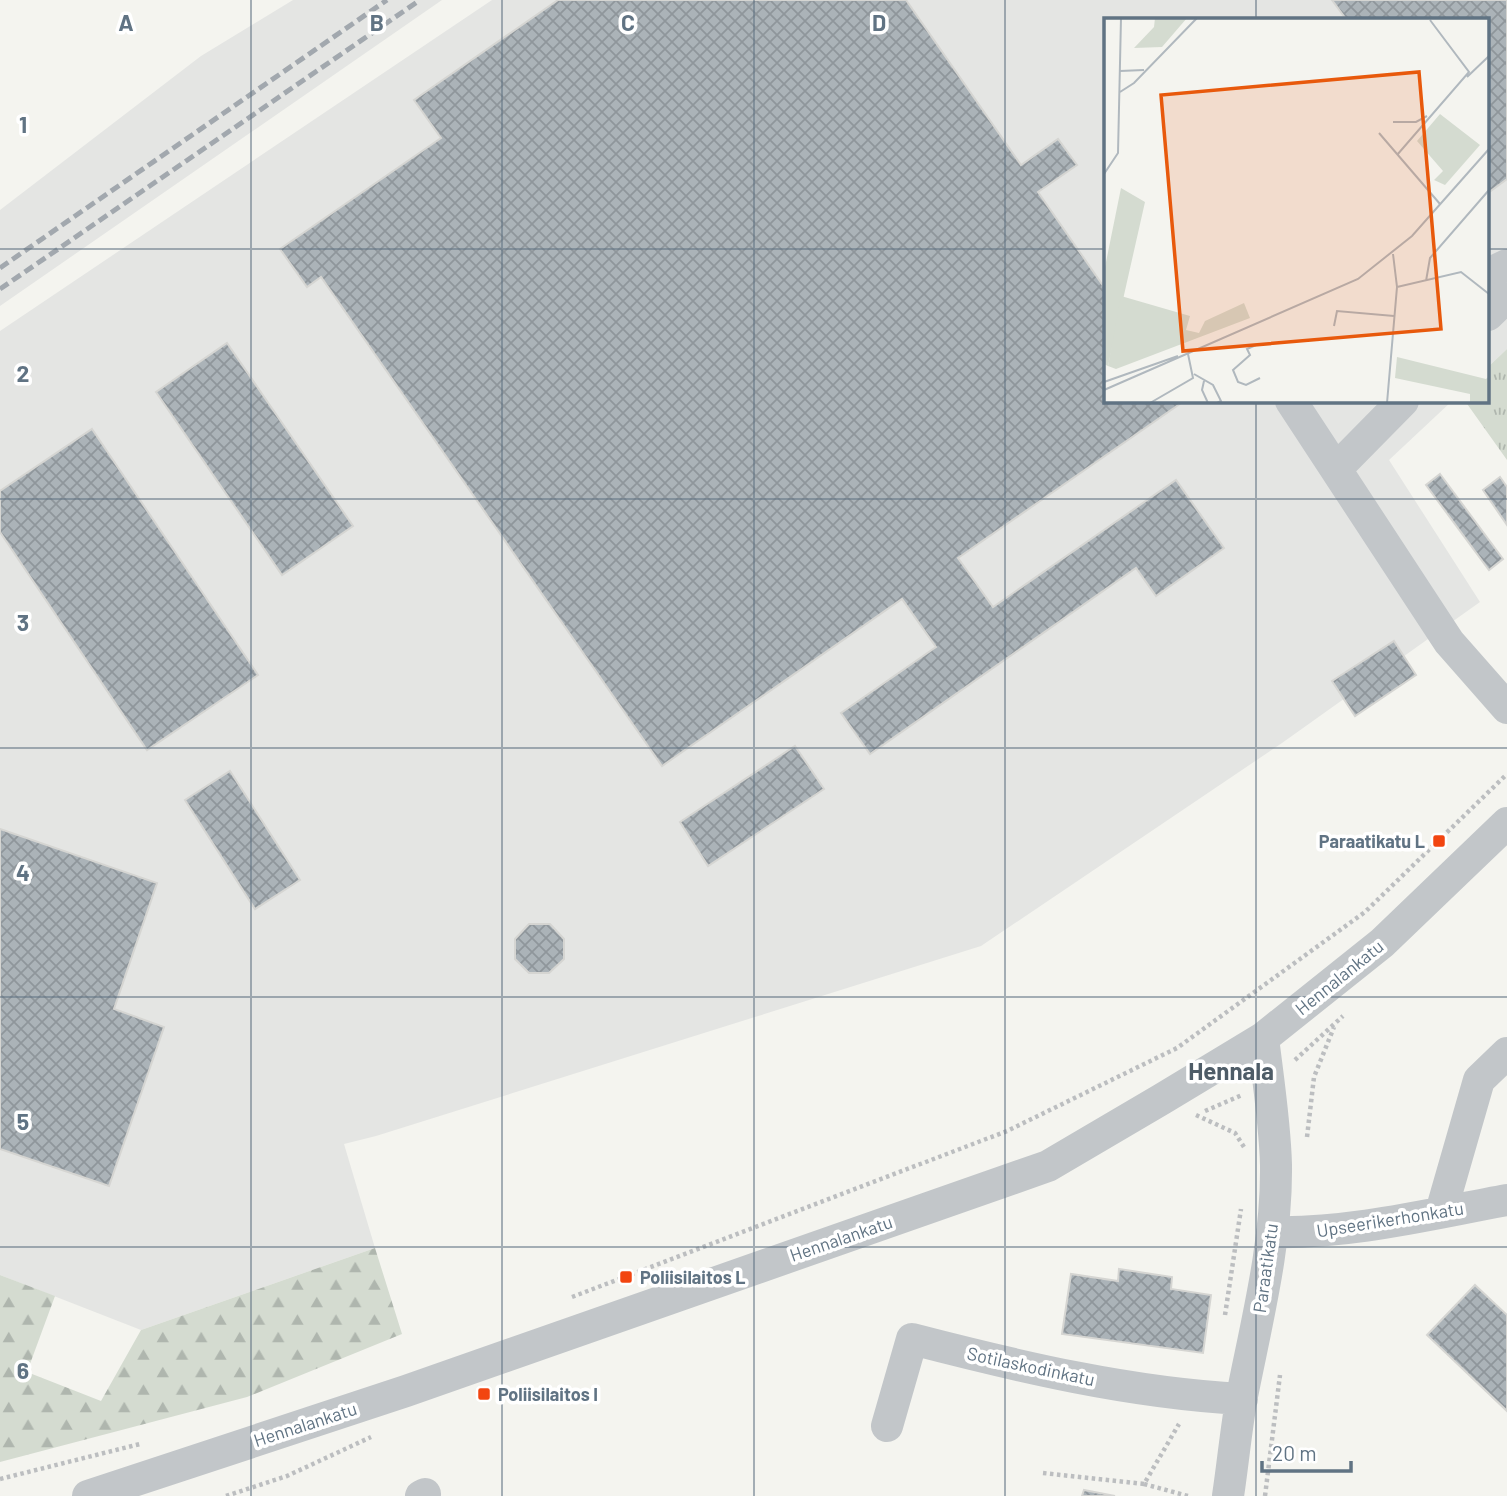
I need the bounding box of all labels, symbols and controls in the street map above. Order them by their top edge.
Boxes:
text: A [118,8,134,36]
text: B [370,8,384,36]
text: C [621,8,635,36]
text: D [872,8,886,36]
inset map [1104,18,1490,402]
text: 1 [19,110,27,138]
text: 2 [17,359,29,387]
text: 3 [17,608,29,636]
place label: Paraatikatu L [1319,830,1425,852]
marker: Paraatikatu L [1431,833,1447,849]
text: 4 [16,858,30,886]
street label: Hennalankatu [1290,935,1388,1019]
district label: Hennala [1188,1056,1274,1085]
text: 5 [17,1107,29,1135]
street label: Upseerikerhonkatu [1315,1197,1465,1241]
street label: Hennalankatu [787,1210,895,1266]
street label: Paraatikatu [1248,1222,1282,1314]
place label: Poliisilaitos L [640,1266,746,1288]
marker: Poliisilaitos L [618,1269,634,1285]
street label: Sotilaskodinkatu [965,1342,1097,1390]
text: 6 [17,1356,29,1384]
place label: Poliisilaitos I [498,1383,598,1405]
marker: Poliisilaitos I [476,1386,492,1402]
street label: Hennalankatu [251,1397,359,1451]
scale bar [1262,1430,1351,1474]
text: 20 m [1272,1440,1317,1465]

